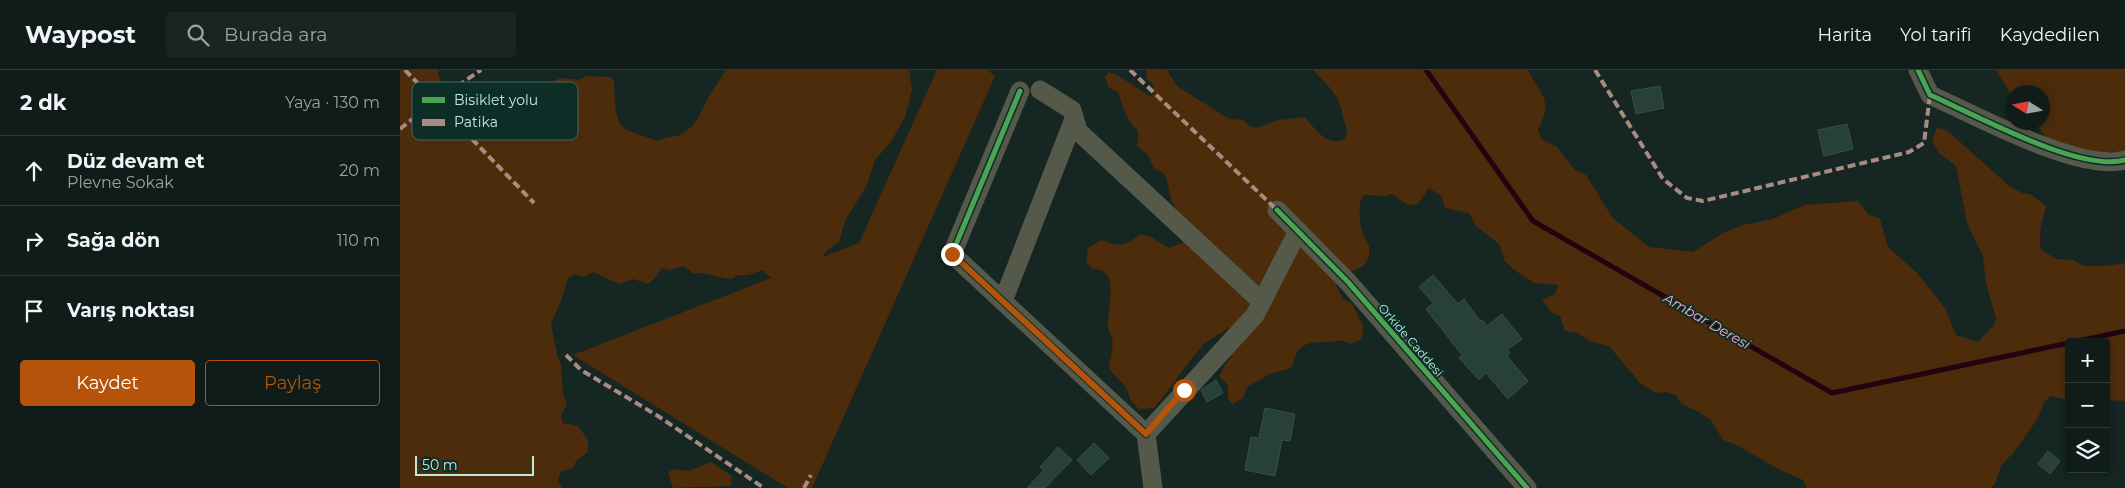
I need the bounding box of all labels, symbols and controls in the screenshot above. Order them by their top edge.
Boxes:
search box [166,12,516,57]
text: Waypost [25,20,136,49]
icon: search [184,21,212,49]
text: Burada ara [224,23,328,46]
text: Harita [1817,24,1872,46]
text: Yol tarifi [1900,24,1972,46]
text: Kaydedilen [2000,24,2100,46]
legend [412,82,578,140]
north arrow [2005,85,2050,130]
text: 2 dk [20,90,67,115]
text: Bisiklet yolu [454,91,538,109]
text: Yaya · 130 m [285,93,380,112]
text: Patika [454,113,498,131]
text: Düz devam et [67,150,205,173]
icon: ahead [20,157,48,185]
text: 20 m [339,161,380,180]
text: Plevne Sokak [67,173,174,192]
icon: right [20,227,48,255]
text: Sağa dön [67,229,160,252]
text: 110 m [337,231,380,250]
route end [941,243,964,266]
water label: Ambar Deresi [1659,288,1754,353]
icon: arrive [20,297,48,325]
text: Varış noktası [67,299,195,322]
street label: Orkide Caddesi [1375,300,1447,380]
map controls [2065,338,2110,473]
button: + [2065,338,2110,383]
button: Kaydet [20,360,195,406]
button: Paylaş [205,360,380,406]
route start [1173,379,1196,402]
button: − [2065,383,2110,428]
button: layers [2065,428,2110,473]
scale bar [415,453,534,476]
text: 50 m [422,456,458,474]

